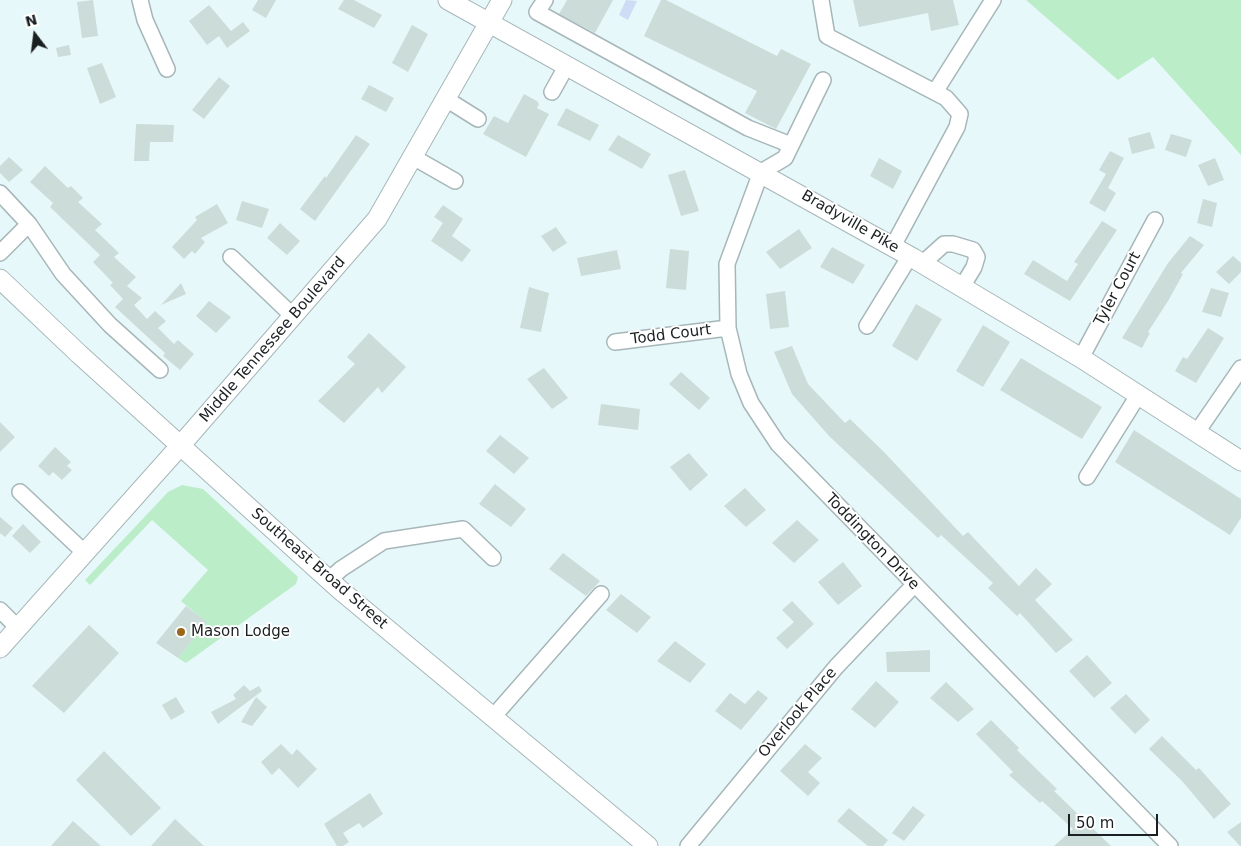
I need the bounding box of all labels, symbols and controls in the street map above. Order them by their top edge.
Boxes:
north arrow [10,10,60,60]
text: N [23,11,39,30]
street label: Bradyville Pike [798,187,902,257]
street label: Tyler Court [1091,249,1145,329]
street label: Middle Tennessee Boulevard [196,254,350,426]
street label: Todd Court [630,321,712,349]
street label: Toddington Drive [821,490,923,594]
street label: Southeast Broad Street [247,505,391,633]
place label: Mason Lodge [191,623,290,641]
marker: Mason Lodge [175,626,187,638]
street label: Overlook Place [755,664,841,762]
scale bar [1071,804,1161,836]
text: 50 m [1076,814,1114,832]

